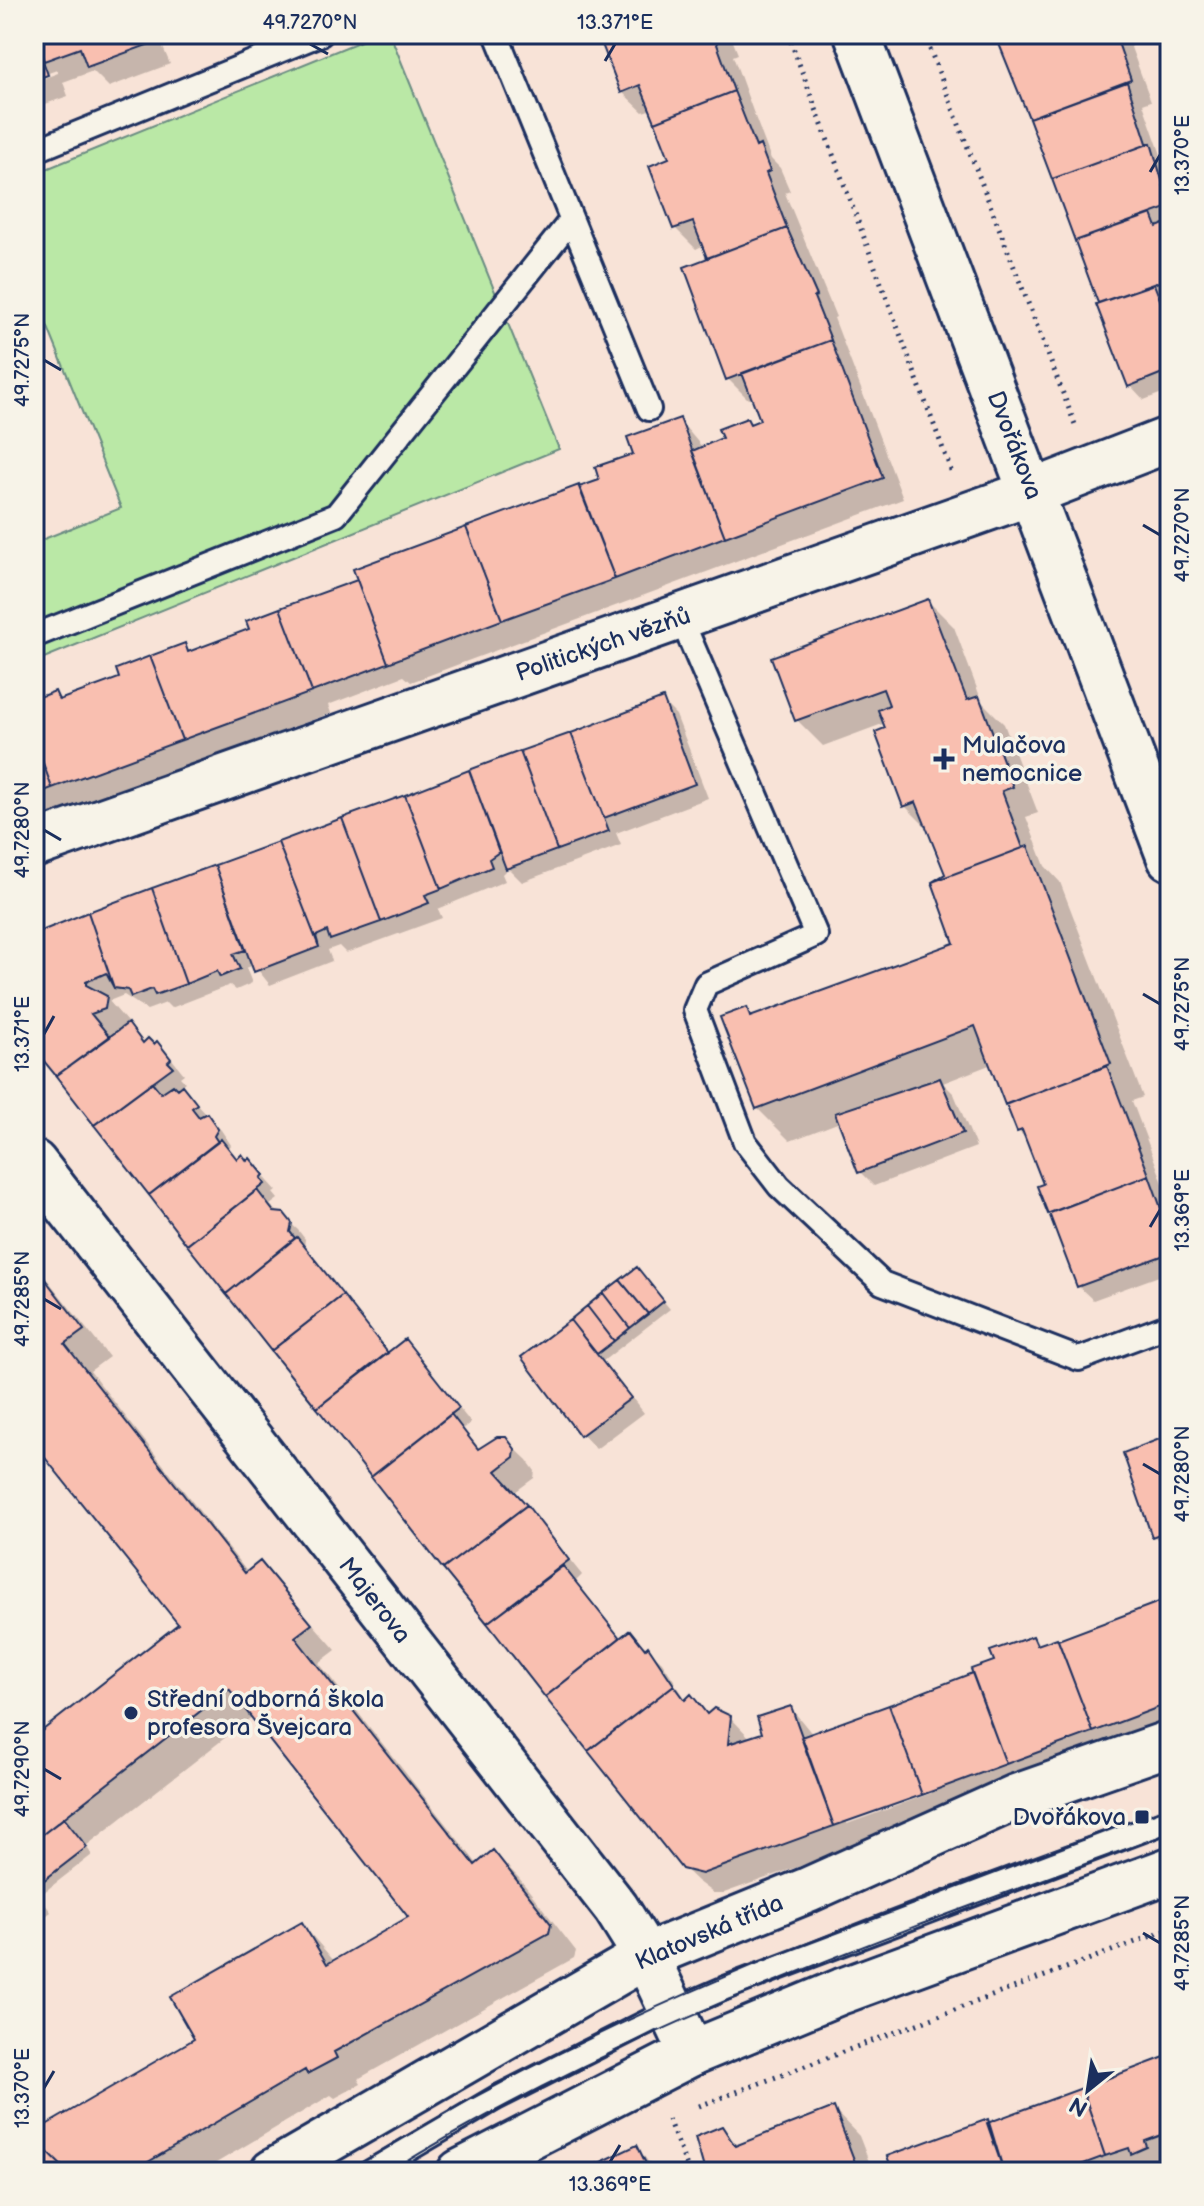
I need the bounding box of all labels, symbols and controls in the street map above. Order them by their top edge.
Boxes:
text: 49.7270°N [262,11,358,35]
text: 13.371°E [577,11,653,35]
text: 13.370°E [1171,115,1195,195]
text: 49.7275°N [11,313,35,407]
street label: Dvořákova [981,387,1048,503]
text: 49.7270°N [1171,487,1195,583]
street label: Politických vězňů [512,601,694,688]
place label: Mulačova nemocnice [962,731,1082,788]
marker: Mulačova nemocnice [933,748,955,770]
text: 49.7280°N [11,782,35,878]
text: 49.7275°N [1171,957,1195,1051]
text: 13.371°E [11,996,35,1072]
text: 13.369°E [1171,1169,1195,1251]
text: 49.7285°N [11,1251,35,1347]
text: 49.7280°N [1171,1426,1195,1522]
street label: Majerova [332,1552,417,1649]
place label: Střední odborná škola profesora Švejcara [147,1685,384,1742]
marker: Střední odborná škola profesora Švejcara [122,1704,140,1722]
text: 49.7290°N [11,1721,35,1817]
place label: Dvořákova [1013,1803,1126,1832]
marker: Dvořákova [1133,1808,1151,1826]
street label: Klatovská třída [631,1888,788,1977]
text: 49.7285°N [1171,1895,1195,1991]
text: 13.370°E [11,2048,35,2128]
north arrow [1048,2050,1128,2130]
text: N [1065,2090,1093,2122]
text: 13.369°E [569,2173,651,2197]

